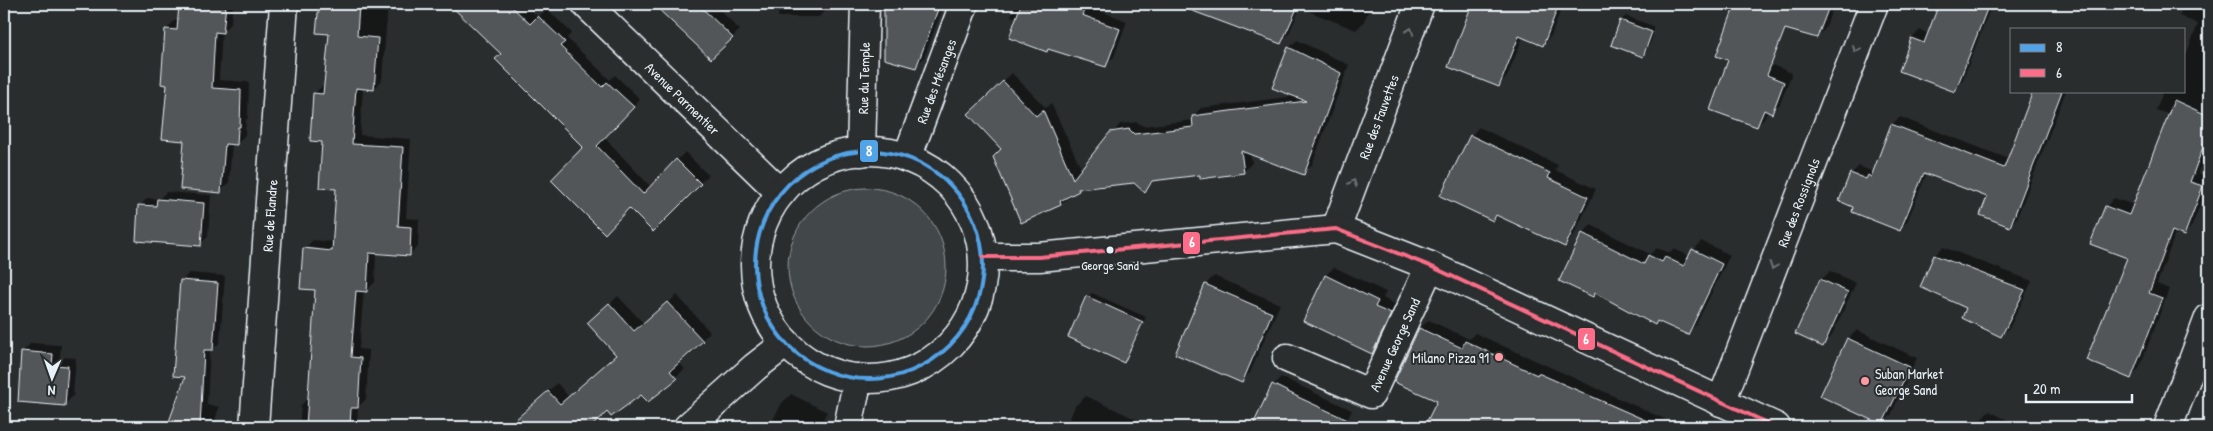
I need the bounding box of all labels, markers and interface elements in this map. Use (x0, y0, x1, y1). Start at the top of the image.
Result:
one-way arrow (1404, 27, 1414, 36)
legend (2010, 28, 2186, 92)
street label: Rue des Mésanges (911, 36, 960, 126)
text: 8 (2056, 36, 2063, 57)
street label: Rue du Temple (853, 41, 874, 114)
one-way arrow (1852, 44, 1863, 53)
street label: Avenue Parmentier (642, 57, 725, 139)
text: 6 (2056, 62, 2062, 83)
street label: Rue des Fauvettes (1354, 72, 1402, 161)
line badge: 8 (859, 139, 879, 163)
text: 8 (866, 141, 872, 160)
street label: Rue des Rossignols (1772, 155, 1823, 249)
street label: Rue de Flandre (257, 178, 281, 252)
one-way arrow (1347, 179, 1357, 188)
line badge: 6 (1182, 231, 1201, 255)
text: 6 (1189, 232, 1195, 251)
marker: George Sand (1105, 245, 1115, 255)
place label: George Sand (1081, 256, 1139, 274)
one-way arrow (1769, 262, 1779, 270)
street label: Avenue George Sand (1364, 294, 1424, 394)
line badge: 6 (1577, 327, 1596, 351)
text: 6 (1583, 329, 1589, 348)
place label: Milano Pizza 91 (1412, 348, 1489, 367)
marker: Milano Pizza 91 (1493, 351, 1505, 363)
north arrow (28, 354, 78, 404)
place label: Suban Market George Sand (1875, 364, 1943, 400)
scale bar (2026, 371, 2132, 403)
marker: Suban Market George Sand (1859, 375, 1871, 387)
text: 20 m (2033, 378, 2060, 399)
text: N (47, 382, 56, 401)

